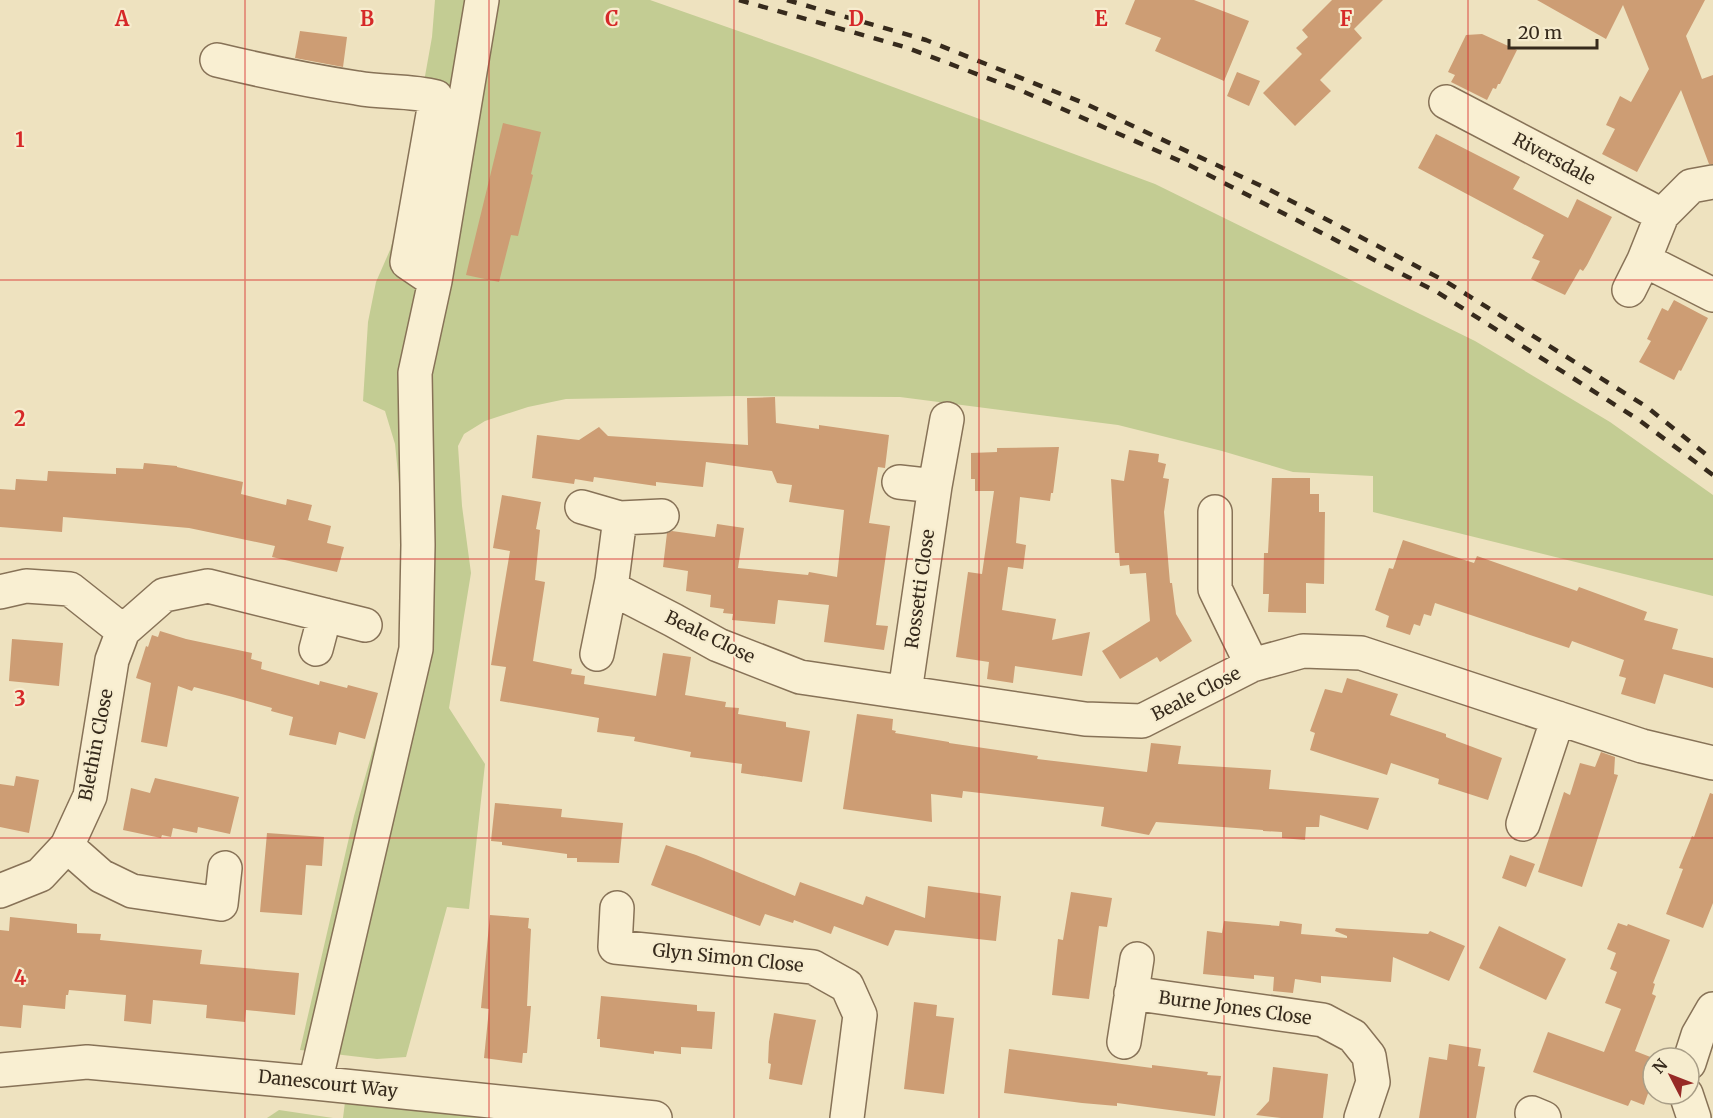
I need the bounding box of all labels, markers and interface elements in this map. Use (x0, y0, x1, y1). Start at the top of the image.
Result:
text: A (114, 6, 130, 31)
text: B (360, 6, 374, 31)
text: C (605, 6, 619, 31)
text: D (848, 6, 864, 31)
text: E (1094, 6, 1108, 31)
text: F (1340, 6, 1353, 31)
scale bar (1509, 12, 1598, 50)
text: 20 m (1518, 21, 1562, 44)
text: 1 (15, 127, 25, 152)
street label: Riversdale (1509, 127, 1599, 190)
text: 2 (14, 406, 26, 431)
street label: Rossetti Close (900, 528, 939, 650)
street label: Beale Close (662, 605, 759, 668)
street label: Beale Close (1147, 661, 1244, 726)
text: 3 (14, 686, 26, 711)
street label: Blethin Close (73, 687, 118, 803)
street label: Glyn Simon Close (651, 938, 805, 977)
text: 4 (14, 965, 27, 990)
street label: Burne Jones Close (1157, 985, 1313, 1030)
north arrow (1641, 1046, 1701, 1106)
text: N (1648, 1054, 1672, 1077)
street label: Danescourt Way (257, 1065, 400, 1102)

